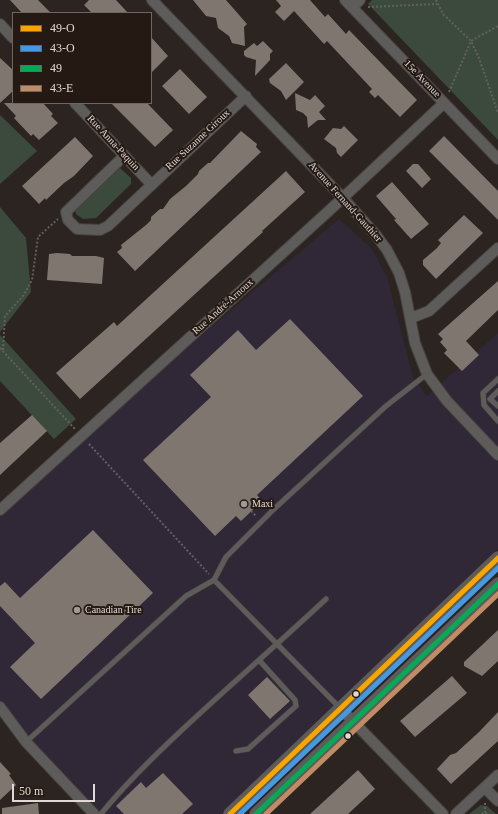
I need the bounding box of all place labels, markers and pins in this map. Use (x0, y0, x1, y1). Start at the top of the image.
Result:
place label: Maxi (252, 498, 273, 510)
marker: Maxi (239, 499, 249, 509)
place label: Canadian Tire (85, 604, 142, 616)
marker: Canadian Tire (72, 605, 82, 615)
unlabelled marker (351, 689, 361, 699)
unlabelled marker (343, 731, 353, 741)

